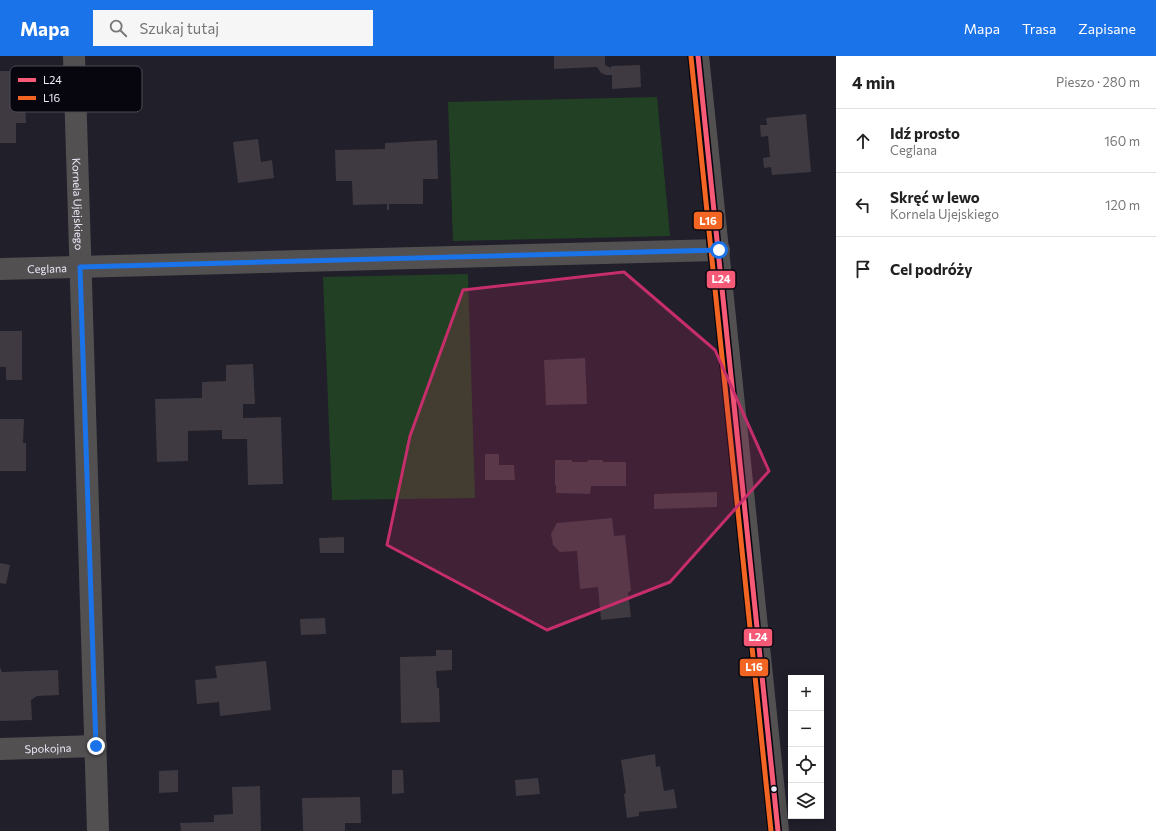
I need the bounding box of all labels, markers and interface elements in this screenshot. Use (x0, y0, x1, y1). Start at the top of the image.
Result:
search box (93, 10, 373, 46)
text: Mapa (20, 17, 69, 40)
icon: search (107, 17, 129, 39)
text: Szukaj tutaj (139, 19, 219, 37)
text: Mapa (964, 20, 1000, 37)
text: Trasa (1022, 20, 1056, 37)
text: Zapisane (1078, 20, 1136, 37)
legend (10, 66, 142, 112)
text: 4 min (852, 72, 895, 93)
text: L24 (43, 73, 62, 86)
text: Pieszo · 280 m (1056, 74, 1140, 90)
text: L16 (43, 91, 61, 104)
text: Idź prosto (890, 124, 960, 142)
icon: ahead (852, 130, 874, 152)
text: 160 m (1104, 133, 1140, 149)
text: Ceglana (890, 142, 937, 158)
street label: Kornela Ujejskiego (71, 158, 87, 251)
text: Skręć w lewo (890, 188, 980, 206)
icon: left (852, 194, 874, 216)
text: 120 m (1105, 197, 1140, 213)
text: Kornela Ujejskiego (890, 206, 999, 222)
line badge: L16 (693, 211, 723, 230)
text: L16 (699, 214, 717, 227)
route start (710, 241, 728, 259)
icon: arrive (852, 258, 874, 280)
text: Cel podróży (890, 260, 973, 278)
street label: Ceglana (27, 261, 67, 275)
line badge: L24 (706, 270, 736, 289)
text: L24 (711, 272, 731, 285)
line badge: L24 (743, 628, 773, 647)
text: L24 (748, 630, 768, 643)
line badge: L16 (739, 658, 769, 677)
text: L16 (745, 660, 763, 673)
map controls (788, 675, 824, 819)
button: + (788, 675, 824, 711)
button: − (788, 711, 824, 747)
route end (87, 737, 105, 755)
street label: Spokojna (24, 740, 72, 755)
button: locate (788, 747, 824, 783)
button: layers (788, 783, 824, 819)
unlabelled marker (769, 784, 779, 794)

